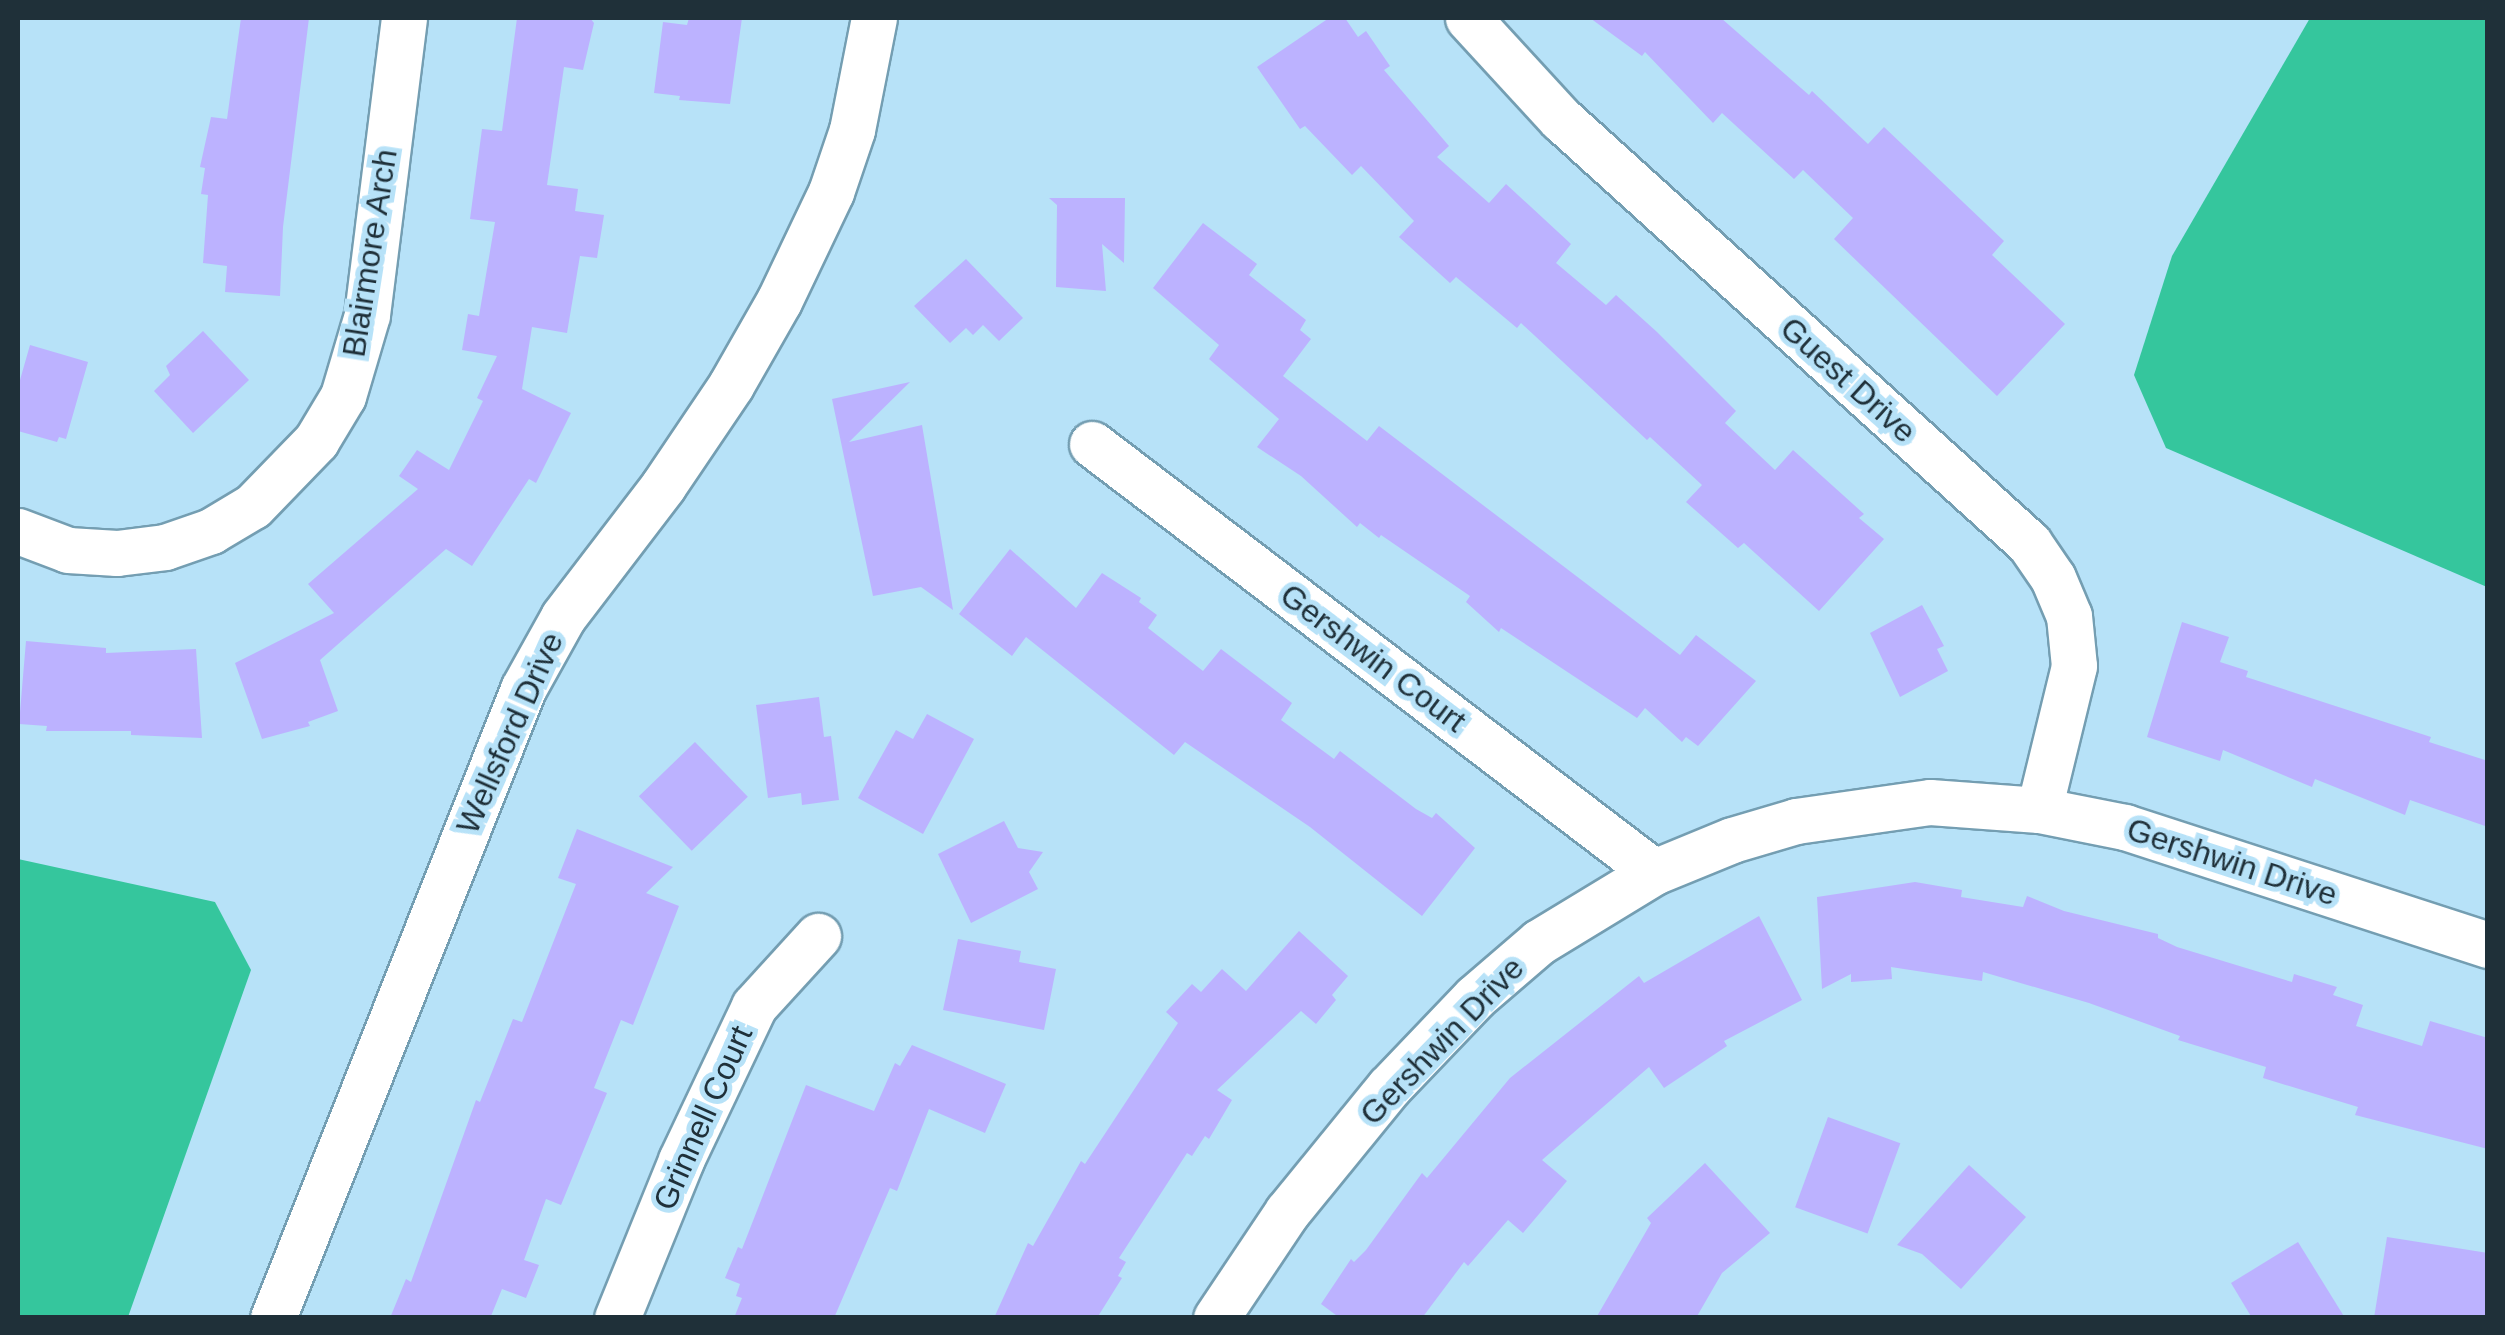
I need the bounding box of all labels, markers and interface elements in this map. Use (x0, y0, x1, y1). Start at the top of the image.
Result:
street label: Blairmore Arch (334, 145, 406, 361)
street label: Guest Drive (1772, 309, 1924, 451)
street label: Gershwin Court (1273, 576, 1473, 740)
street label: Wellsford Drive (448, 626, 572, 840)
street label: Gershwin Drive (2122, 810, 2342, 914)
street label: Gershwin Drive (1352, 949, 1532, 1133)
street label: Grinnell Court (645, 1020, 761, 1216)

